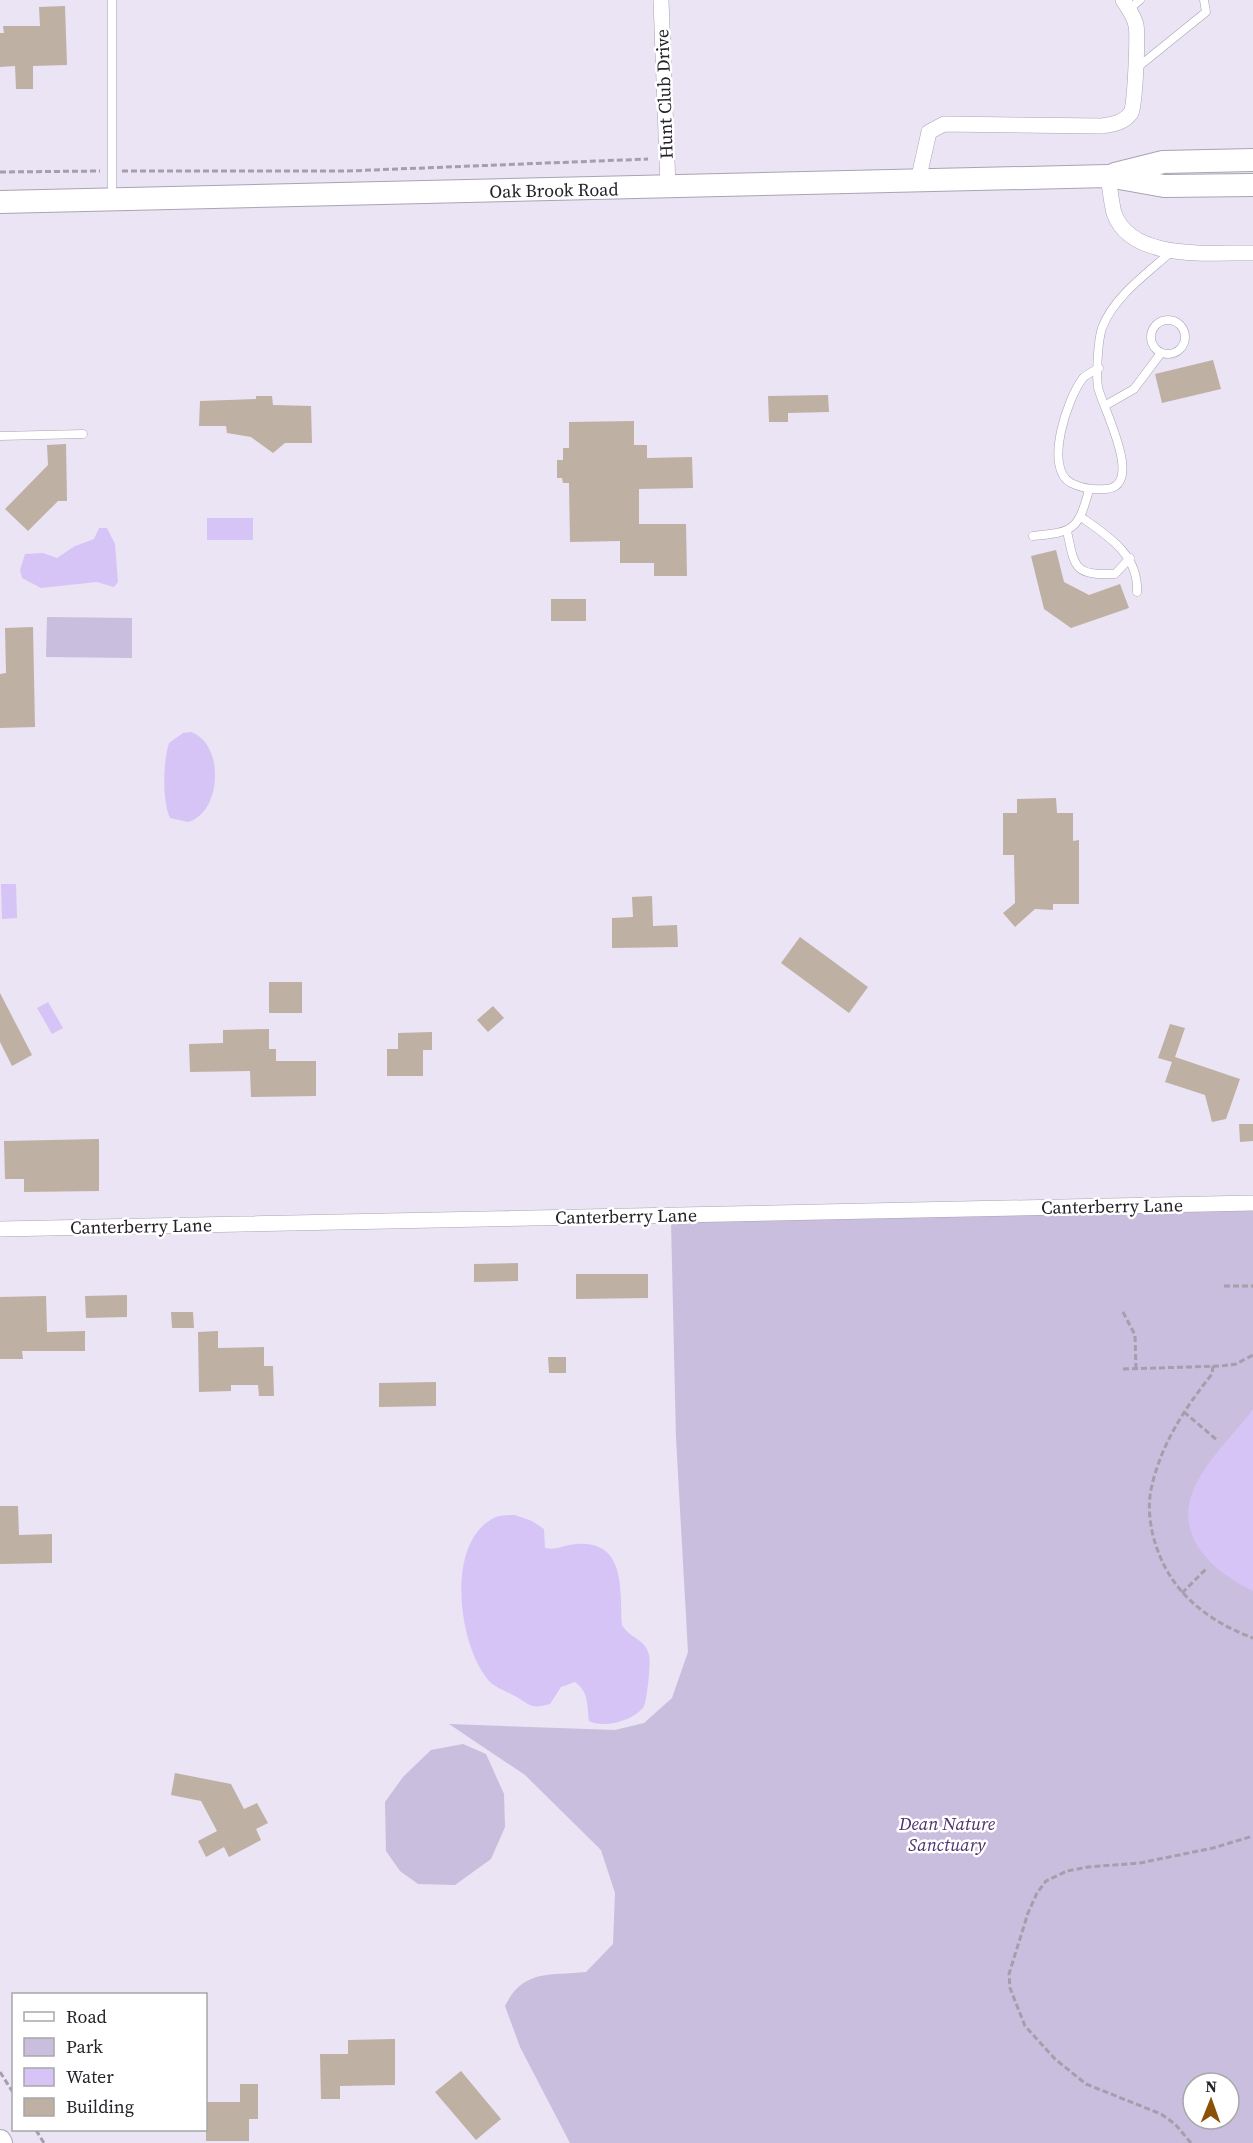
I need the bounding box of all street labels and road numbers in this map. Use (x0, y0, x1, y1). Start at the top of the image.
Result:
street label: Hunt Club Drive (649, 29, 679, 159)
street label: Oak Brook Road (489, 176, 619, 204)
street label: Canterberry Lane (1041, 1192, 1183, 1220)
street label: Canterberry Lane (555, 1202, 697, 1230)
street label: Canterberry Lane (70, 1212, 212, 1240)

